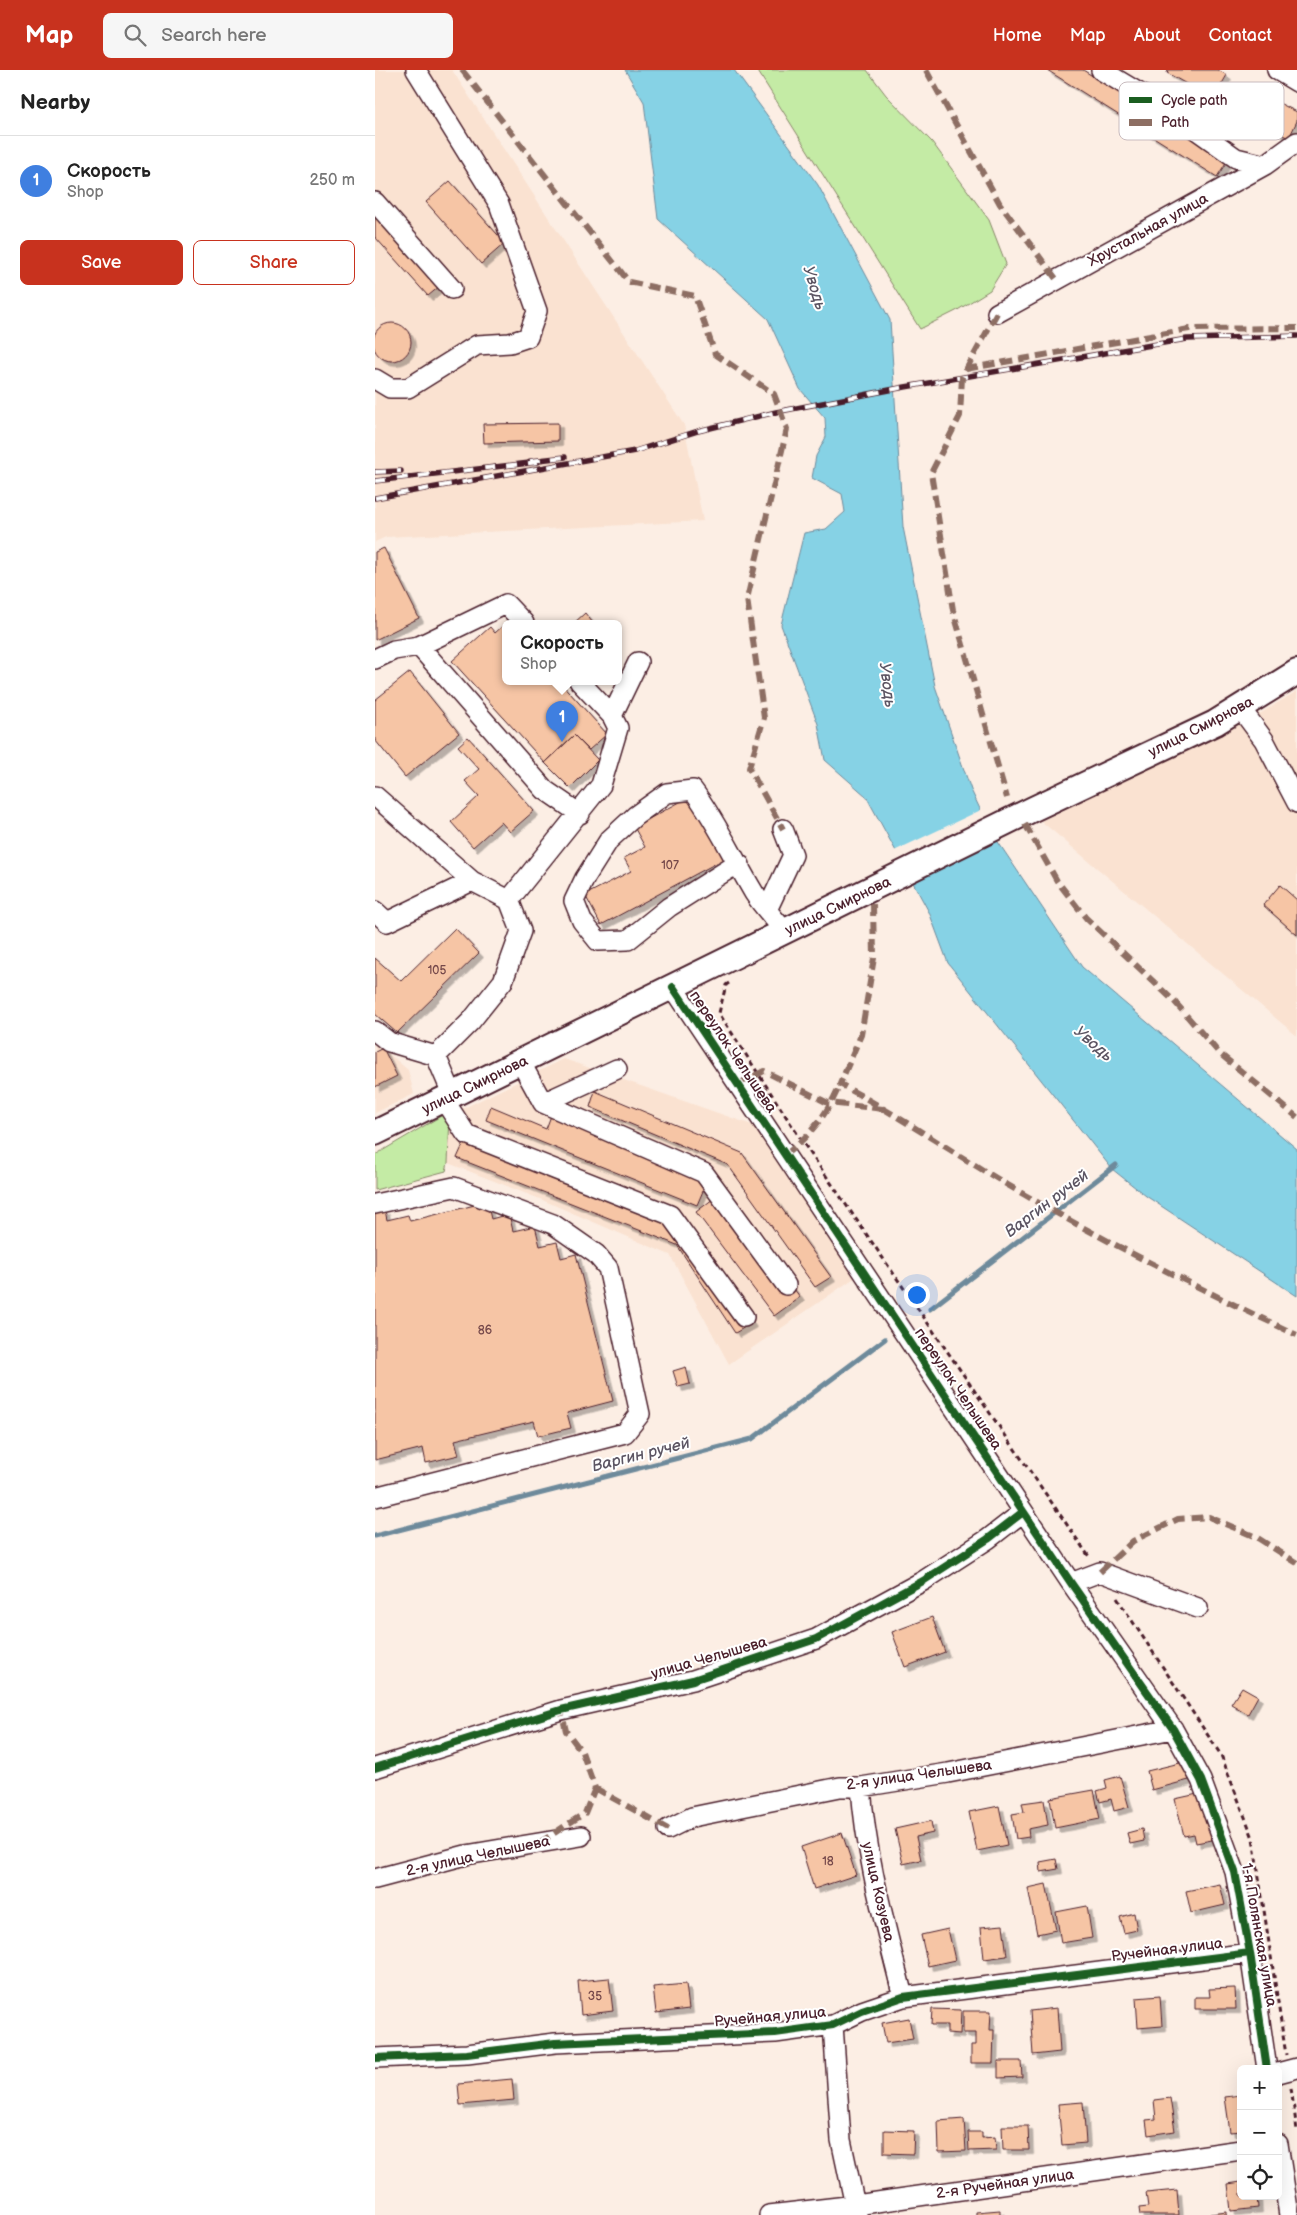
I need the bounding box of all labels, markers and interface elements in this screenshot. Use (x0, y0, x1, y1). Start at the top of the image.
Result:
search box (103, 13, 453, 58)
text: Map (25, 21, 73, 50)
icon: search (121, 21, 149, 49)
text: Search here (161, 24, 267, 47)
text: Home (993, 25, 1042, 46)
text: Map (1070, 25, 1106, 46)
text: About (1134, 25, 1181, 46)
text: Contact (1209, 25, 1272, 46)
legend (1119, 82, 1284, 140)
text: Nearby (20, 90, 90, 115)
text: Cycle path (1161, 92, 1228, 109)
text: Path (1161, 114, 1189, 131)
text: Скорость (67, 160, 151, 183)
text: 1 (33, 171, 39, 190)
text: 250 m (309, 171, 355, 190)
text: Shop (67, 183, 104, 202)
street label: Хрустальная улица (1085, 189, 1212, 271)
button: Save (20, 240, 183, 285)
button: Share (193, 240, 355, 285)
water label: Уводь (798, 264, 830, 312)
popup (502, 620, 622, 685)
text: Скорость (520, 632, 604, 655)
text: Shop (520, 655, 557, 674)
water label: Уводь (875, 662, 899, 708)
street label: улица Смирнова (1145, 692, 1257, 762)
pin: 1 (546, 701, 578, 742)
house number: 107 (661, 858, 679, 873)
street label: улица Смирнова (782, 872, 894, 940)
house number: 105 (428, 963, 446, 978)
street label: переулок Челышева (685, 987, 781, 1117)
water label: Уводь (1070, 1022, 1116, 1066)
street label: улица Смирнова (419, 1051, 531, 1119)
water label: Варгин ручей (1001, 1166, 1093, 1242)
your location (904, 1282, 930, 1308)
house number: 86 (478, 1323, 492, 1338)
street label: переулок Челышева (910, 1324, 1006, 1454)
water label: Варгин ручей (590, 1434, 692, 1476)
street label: улица Челышева (649, 1632, 769, 1684)
street label: 2-я улица Челышева (845, 1755, 993, 1795)
street label: 2-я улица Челышева (404, 1831, 552, 1881)
street label: улица Козуева (857, 1840, 899, 1944)
house number: 18 (822, 1854, 834, 1869)
street label: 1-я Полянская улица (1237, 1862, 1281, 2009)
street label: Ручейная улица (1110, 1934, 1224, 1966)
house number: 35 (588, 1989, 602, 2004)
street label: Ручейная улица (713, 2003, 827, 2031)
map controls (1237, 2065, 1282, 2200)
button: + (1237, 2065, 1282, 2110)
button: − (1237, 2110, 1282, 2155)
button: locate (1237, 2155, 1282, 2200)
street label: 2-я Ручейная улица (935, 2165, 1075, 2203)

